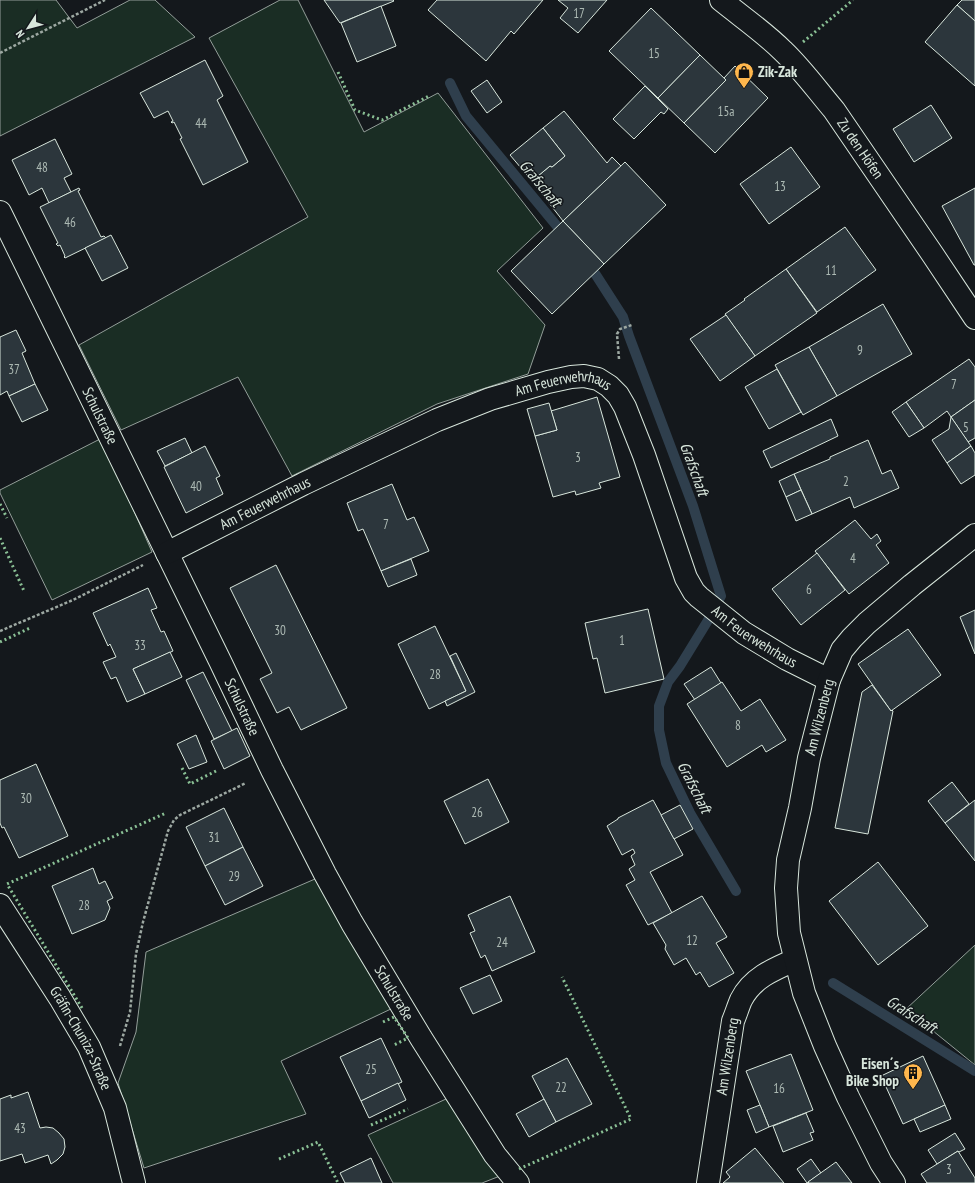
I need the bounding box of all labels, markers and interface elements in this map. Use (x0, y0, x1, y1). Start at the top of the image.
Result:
house number: 17 (573, 5, 585, 22)
north arrow (8, 8, 48, 48)
text: N (12, 27, 27, 40)
house number: 15 (648, 45, 660, 62)
shop icon: Zik-Zak (733, 61, 755, 89)
place label: Zik-Zak (758, 62, 798, 81)
house number: 15a (718, 103, 734, 120)
street label: Zu den Höfen (833, 114, 888, 182)
house number: 44 (195, 115, 207, 132)
water label: Grafschaft (515, 155, 568, 212)
house number: 48 (36, 159, 48, 176)
house number: 13 (774, 178, 786, 195)
house number: 46 (64, 214, 76, 231)
house number: 11 (825, 262, 837, 279)
house number: 9 (857, 342, 863, 359)
house number: 37 (8, 361, 20, 378)
street label: Am Feuerwehrhaus (513, 366, 615, 400)
house number: 7 (951, 376, 957, 393)
street label: Schulstraße (78, 384, 122, 447)
house number: 5 (963, 419, 969, 436)
water label: Grafschaft (676, 439, 714, 500)
house number: 3 (575, 449, 581, 466)
street label: Am Feuerwehrhaus (216, 472, 313, 534)
house number: 2 (843, 473, 849, 490)
house number: 40 (190, 478, 202, 495)
house number: 7 (383, 516, 389, 533)
house number: 4 (850, 550, 856, 567)
house number: 6 (806, 581, 812, 598)
street label: Am Feuerwehrhaus (708, 601, 800, 671)
house number: 30 (274, 622, 286, 639)
house number: 1 (619, 632, 625, 649)
house number: 33 (134, 637, 146, 654)
house number: 28 (429, 666, 441, 683)
street label: Schulstraße (221, 675, 264, 739)
street label: Am Wilzenberg (800, 677, 838, 757)
house number: 8 (735, 717, 741, 734)
water label: Grafschaft (673, 758, 717, 818)
house number: 30 (20, 790, 32, 807)
house number: 26 (471, 804, 483, 821)
house number: 31 (208, 829, 220, 846)
house number: 29 (228, 868, 240, 885)
house number: 28 (78, 897, 90, 914)
house number: 12 (686, 932, 698, 949)
house number: 24 (496, 934, 508, 951)
street label: Schulstraße (370, 962, 418, 1024)
street label: Gräfin-Chuniza-Straße (46, 982, 116, 1093)
water label: Grafschaft (883, 991, 942, 1038)
street label: Am Wilzenberg (712, 1016, 742, 1096)
place label: Eisen´s Bike Shop (846, 1054, 899, 1090)
house number: 25 (365, 1061, 377, 1078)
building icon: Eisen´s Bike Shop (902, 1062, 924, 1090)
house number: 22 (555, 1079, 567, 1096)
house number: 16 (773, 1080, 785, 1097)
house number: 43 (14, 1120, 26, 1137)
house number: 3 (946, 1161, 952, 1178)

